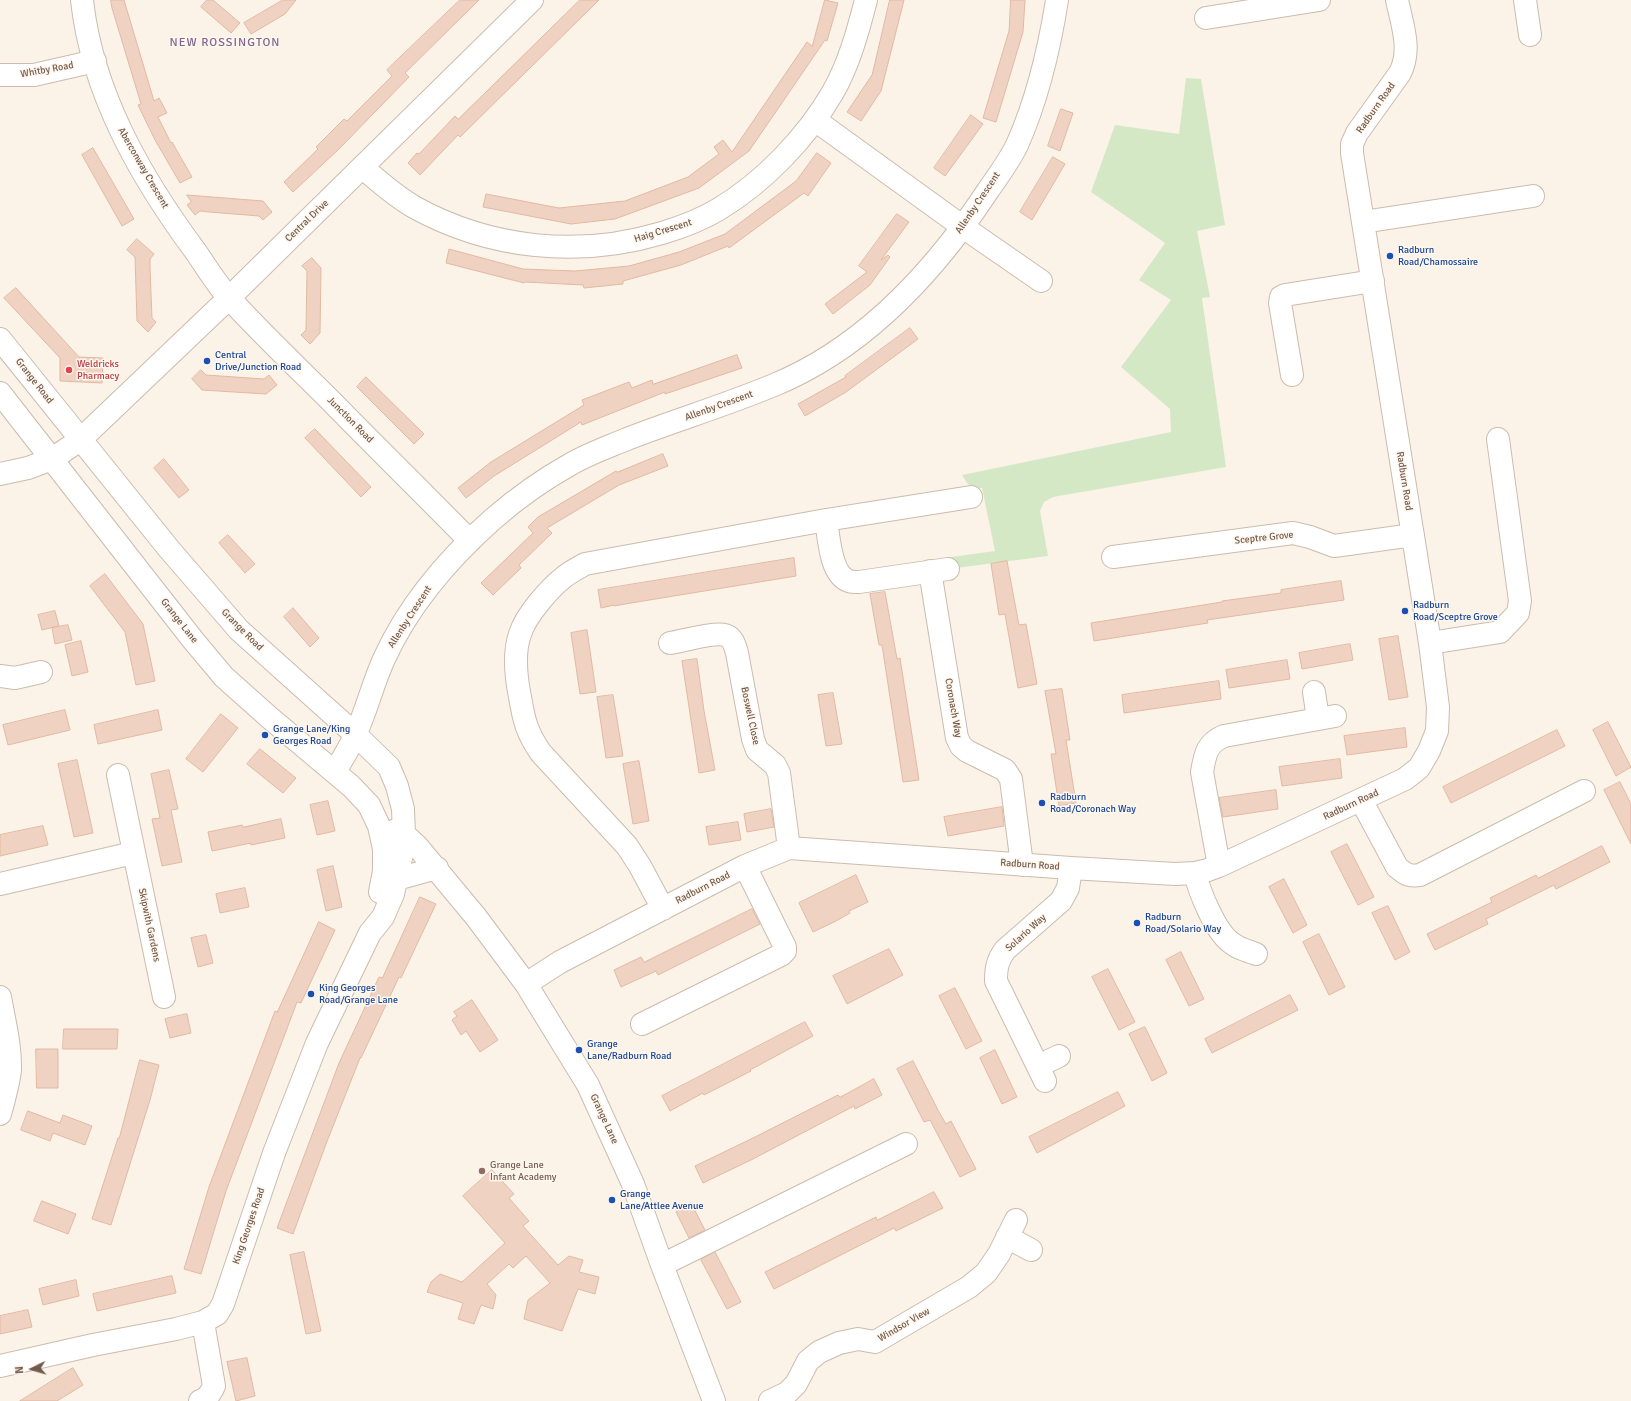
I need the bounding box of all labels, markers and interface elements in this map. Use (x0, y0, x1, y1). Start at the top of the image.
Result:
district label: NEW ROSSINGTON (169, 36, 281, 50)
street label: Whitby Road (20, 59, 74, 81)
street label: Radburn Road (1354, 80, 1398, 136)
street label: Aberconway Crescent (115, 125, 171, 211)
street label: Allenby Crescent (953, 170, 1003, 236)
street label: Central Drive (283, 197, 331, 245)
street label: Haig Crescent (633, 217, 693, 245)
place label: Radburn Road/Chamossaire (1398, 244, 1478, 268)
marker: Radburn Road/Chamossaire (1385, 251, 1395, 261)
place label: Central Drive/Junction Road (215, 349, 301, 372)
street label: Grange Road (13, 356, 55, 406)
marker: Central Drive/Junction Road (202, 356, 212, 366)
place label: Weldricks Pharmacy (77, 358, 119, 382)
marker: Weldricks Pharmacy (64, 365, 74, 375)
street label: Allenby Crescent (683, 388, 755, 424)
street label: Junction Road (324, 394, 376, 446)
street label: Radburn Road (1393, 451, 1415, 511)
street label: Sceptre Grove (1234, 529, 1294, 547)
street label: Allenby Crescent (385, 584, 435, 650)
street label: Grange Lane (158, 596, 200, 646)
place label: Radburn Road/Sceptre Grove (1413, 599, 1498, 622)
marker: Radburn Road/Sceptre Grove (1400, 606, 1410, 616)
street label: Grange Road (219, 607, 265, 653)
street label: Coronach Way (942, 677, 964, 739)
street label: Boswell Close (738, 686, 762, 746)
place label: Grange Lane/King Georges Road (273, 723, 350, 746)
marker: Grange Lane/King Georges Road (260, 730, 270, 740)
street label: Radburn Road (1321, 787, 1381, 823)
place label: Radburn Road/Coronach Way (1050, 791, 1136, 814)
marker: Radburn Road/Coronach Way (1037, 798, 1047, 808)
street label: Radburn Road (1000, 857, 1060, 873)
street label: Radburn Road (674, 869, 732, 907)
street label: Skipwith Gardens (135, 887, 163, 963)
place label: Radburn Road/Solario Way (1145, 911, 1221, 934)
street label: Solario Way (1003, 912, 1049, 954)
marker: Radburn Road/Solario Way (1132, 918, 1142, 928)
place label: King Georges Road/Grange Lane (319, 982, 398, 1006)
marker: King Georges Road/Grange Lane (306, 989, 316, 999)
place label: Grange Lane/Radburn Road (587, 1038, 672, 1062)
marker: Grange Lane/Radburn Road (574, 1045, 584, 1055)
street label: Grange Lane (587, 1092, 621, 1146)
place label: Grange Lane Infant Academy (490, 1159, 557, 1182)
marker: Grange Lane Infant Academy (477, 1166, 487, 1176)
street label: King Georges Road (230, 1186, 268, 1266)
place label: Grange Lane/Attlee Avenue (620, 1188, 703, 1212)
marker: Grange Lane/Attlee Avenue (607, 1195, 617, 1205)
street label: Windsor View (876, 1305, 932, 1345)
north arrow (12, 1349, 52, 1389)
text: N (13, 1366, 26, 1374)

